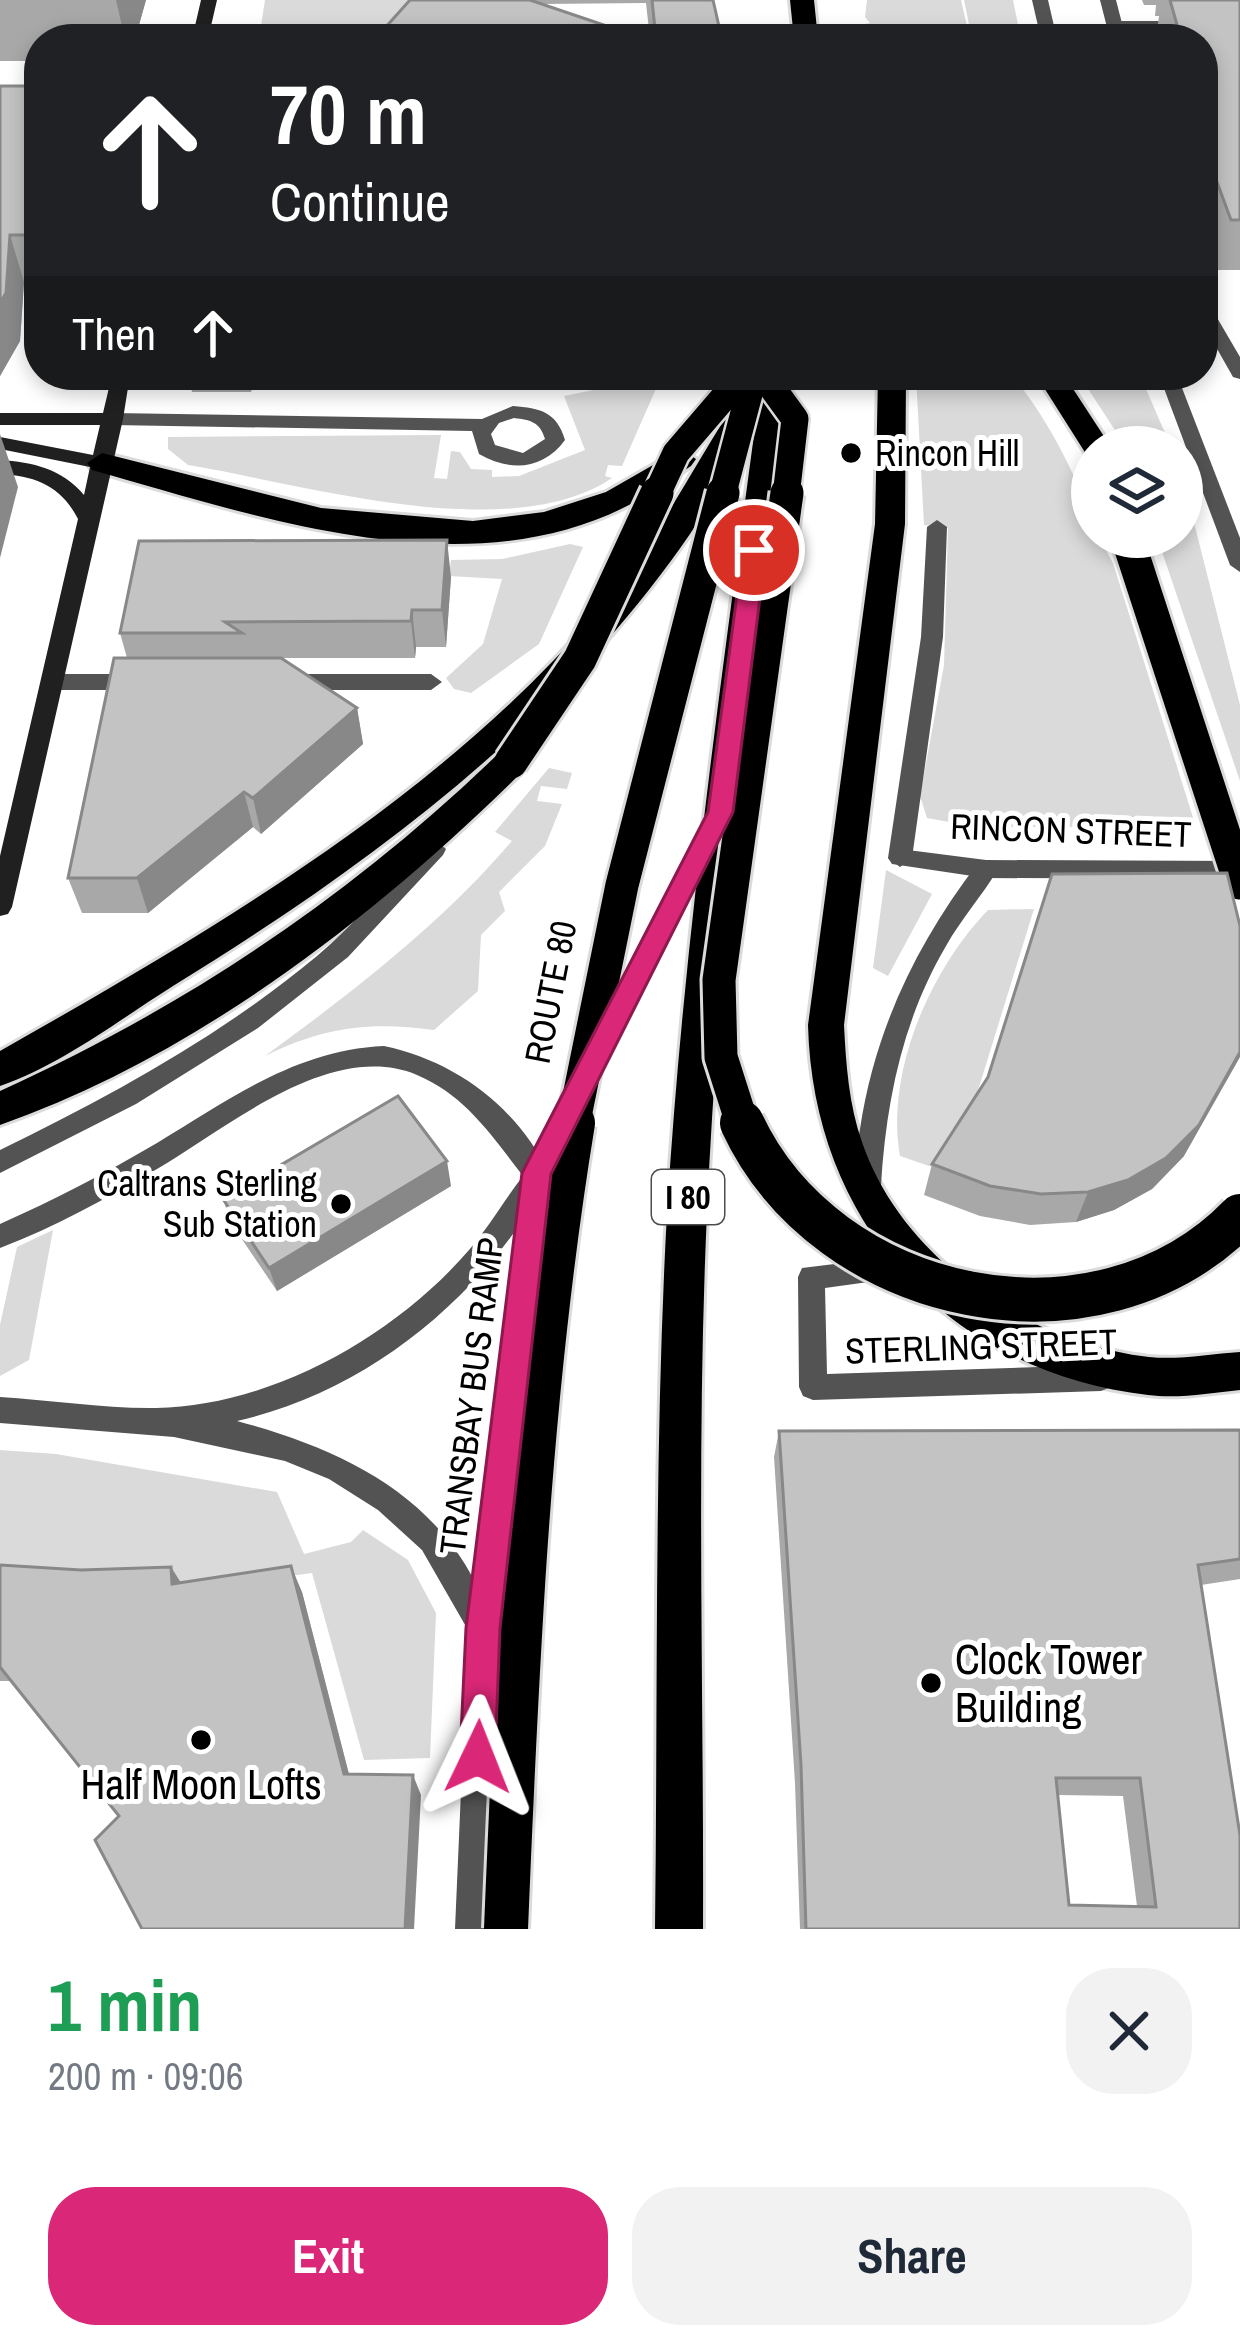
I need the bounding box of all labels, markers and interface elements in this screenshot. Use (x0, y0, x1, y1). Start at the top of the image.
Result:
text: 70 m (270, 57, 427, 170)
icon: ahead (72, 72, 228, 228)
text: Continue (270, 165, 450, 238)
icon: ahead (180, 300, 246, 366)
text: Then (72, 303, 156, 364)
map controls (1071, 426, 1203, 558)
button: layers (1071, 426, 1203, 558)
place label: Rincon Hill (875, 429, 1019, 477)
marker: Rincon Hill (838, 440, 864, 466)
pin (703, 499, 805, 601)
icon: arrive (721, 517, 787, 583)
street label: RINCON STREET (950, 802, 1192, 858)
street label: ROUTE 80 (513, 917, 587, 1067)
place label: Caltrans Sterling Sub Station (97, 1159, 318, 1248)
road number: I 80 (652, 1170, 724, 1224)
marker: Caltrans Sterling Sub Station (328, 1191, 354, 1217)
street label: TRANSBAY BUS RAMP (428, 1235, 514, 1557)
street label: STERLING STREET (844, 1317, 1118, 1375)
place label: Clock Tower Building (955, 1631, 1142, 1735)
marker: Clock Tower Building (918, 1670, 944, 1696)
position arrow (415, 1694, 541, 1820)
marker: Half Moon Lofts (188, 1727, 214, 1753)
place label: Half Moon Lofts (80, 1756, 322, 1812)
text: 1 min (48, 1956, 202, 2053)
button: close (1066, 1968, 1192, 2094)
text: 200 m · 09:06 (48, 2050, 244, 2102)
button: Exit (48, 2187, 608, 2325)
button: Share (632, 2187, 1192, 2325)

